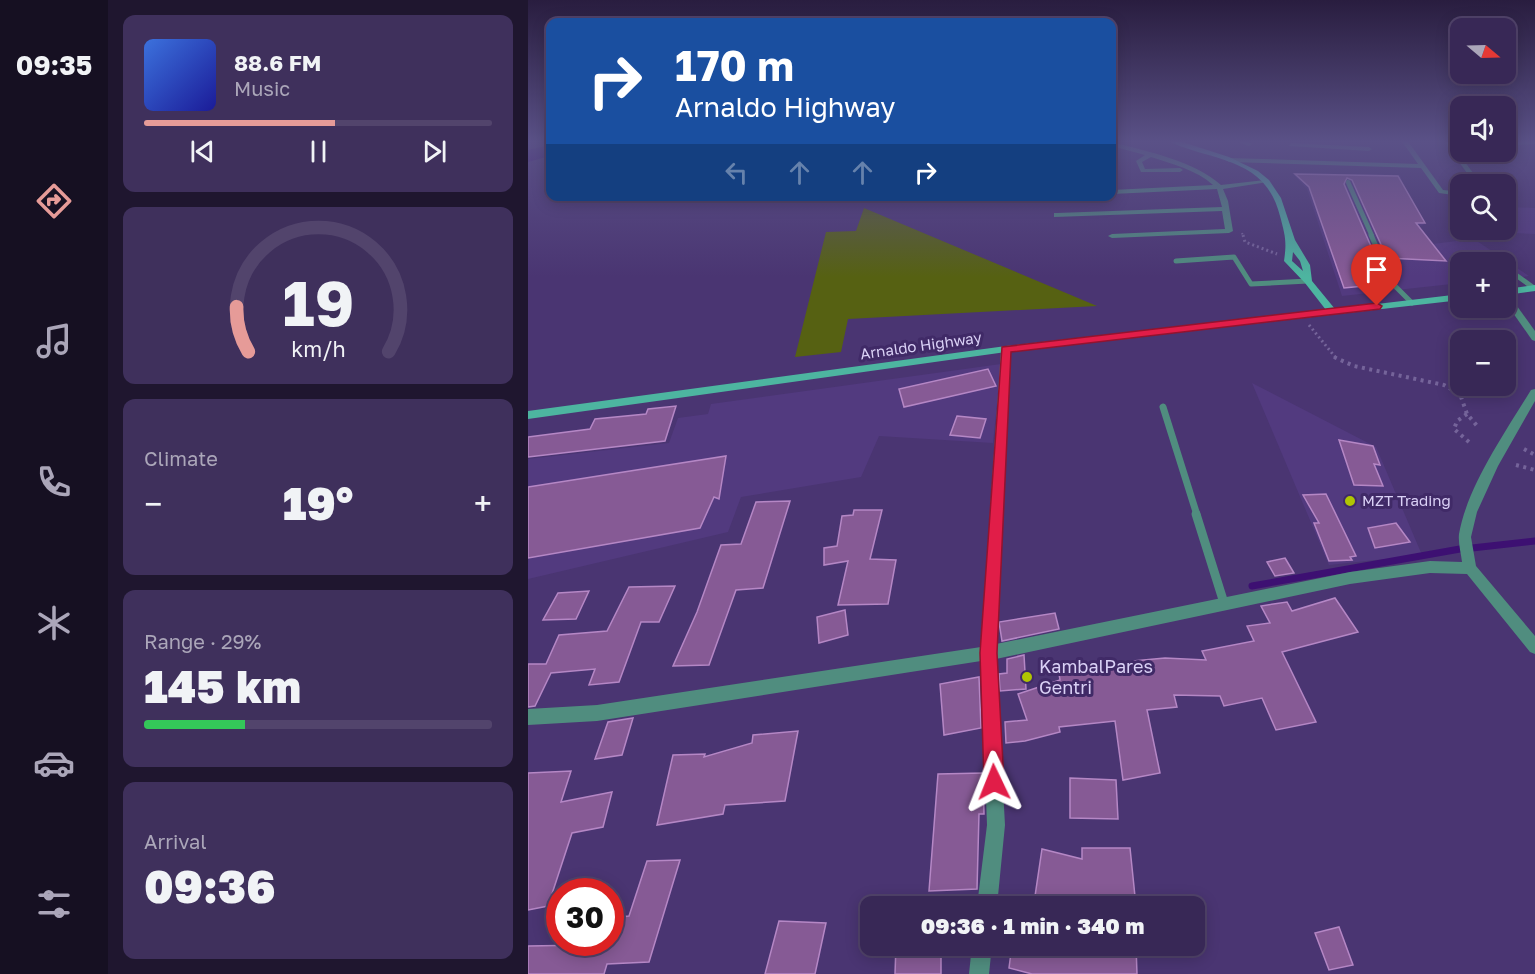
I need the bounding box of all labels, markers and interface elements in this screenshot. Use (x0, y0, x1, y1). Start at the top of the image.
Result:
north arrow (1450, 18, 1516, 84)
map controls (1450, 18, 1516, 396)
text: 170 m (675, 40, 794, 90)
icon: right (576, 42, 654, 120)
text: 09:35 (16, 49, 92, 81)
text: 88.6 FM (234, 49, 321, 76)
text: Music (234, 76, 290, 100)
text: Arnaldo Highway (675, 91, 895, 123)
button: sound (1450, 96, 1516, 162)
icon: previous (186, 135, 219, 168)
icon: pause (302, 135, 335, 168)
icon: next (418, 135, 451, 168)
icon: left (720, 156, 753, 189)
icon: ahead (783, 156, 816, 189)
icon: ahead (846, 156, 879, 189)
icon: right (909, 156, 942, 189)
button: search (1450, 174, 1516, 240)
icon: directions (33, 180, 75, 222)
pin (1351, 244, 1402, 306)
button: + (1450, 252, 1516, 318)
icon: arrive (1360, 253, 1393, 286)
text: 19 (282, 265, 354, 340)
icon: music (33, 320, 75, 362)
street label: Arnaldo Highway (859, 327, 983, 362)
button: − (1450, 330, 1516, 396)
text: km/h (291, 337, 345, 363)
text: Climate (144, 446, 218, 470)
icon: phone (33, 461, 75, 503)
text: 19° (283, 476, 353, 530)
text: − (144, 484, 162, 523)
text: + (474, 484, 492, 523)
place label: MZT Trading (1362, 491, 1451, 509)
marker: MZT Trading (1343, 494, 1357, 508)
icon: climate (33, 602, 75, 644)
text: Range · 29% (144, 629, 261, 653)
place label: KambalPares Gentri (1039, 655, 1153, 698)
text: 145 km (144, 659, 301, 713)
marker: KambalPares Gentri (1020, 670, 1034, 684)
icon: car (33, 742, 75, 784)
position arrow (962, 750, 1026, 814)
text: Arrival (144, 829, 207, 853)
text: 09:36 (144, 859, 275, 913)
speed limit sign: 30 (546, 878, 624, 956)
icon: filters (33, 883, 75, 925)
text: 09:36 · 1 min · 340 m (921, 912, 1144, 939)

